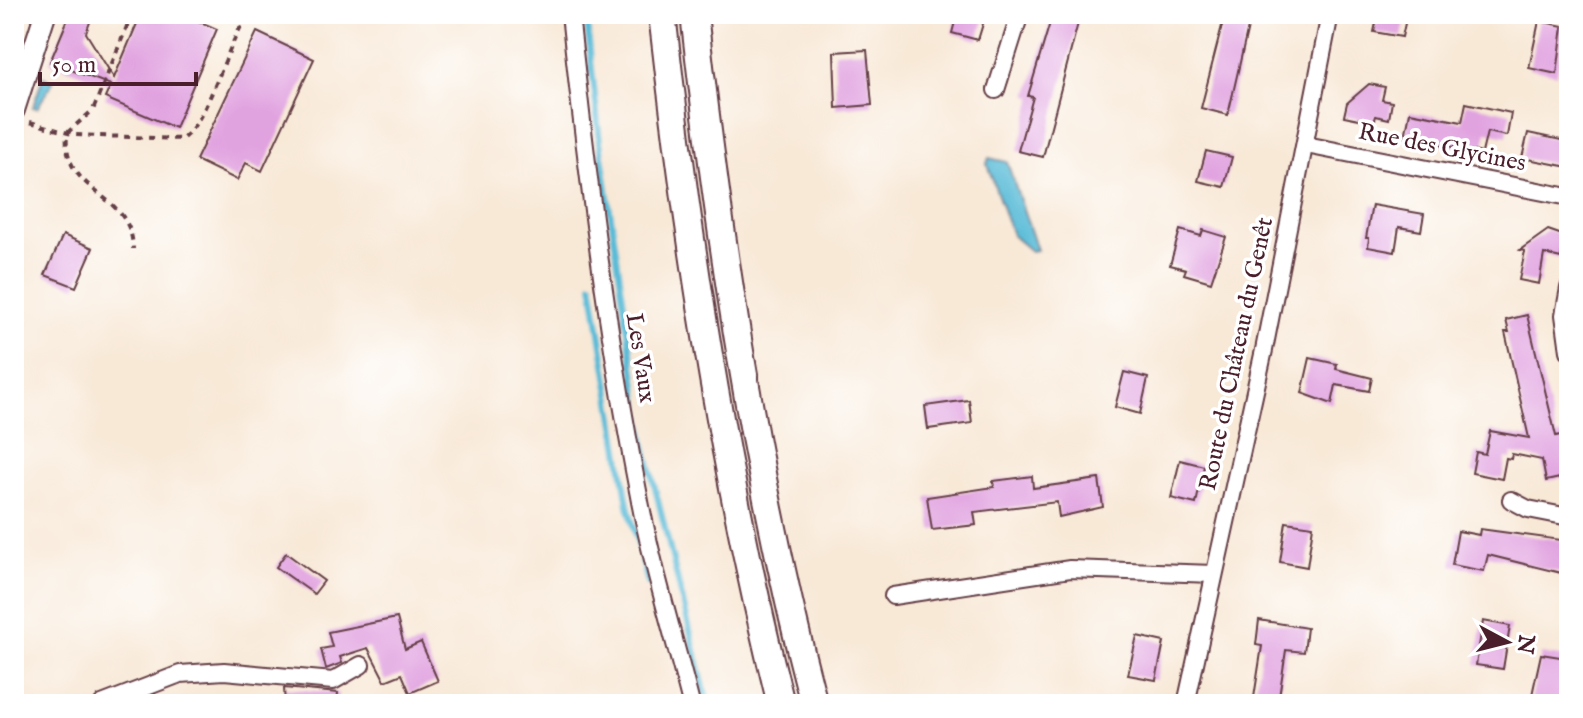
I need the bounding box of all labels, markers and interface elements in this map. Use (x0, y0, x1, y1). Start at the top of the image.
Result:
scale bar (40, 36, 196, 86)
text: 50 m (52, 50, 96, 81)
street label: Rue des Glycines (1356, 117, 1528, 179)
street label: Route du Château du Genêt (1193, 215, 1281, 493)
street label: Les Vaux (618, 311, 662, 405)
north arrow (1467, 602, 1547, 682)
text: N (1510, 632, 1540, 655)

